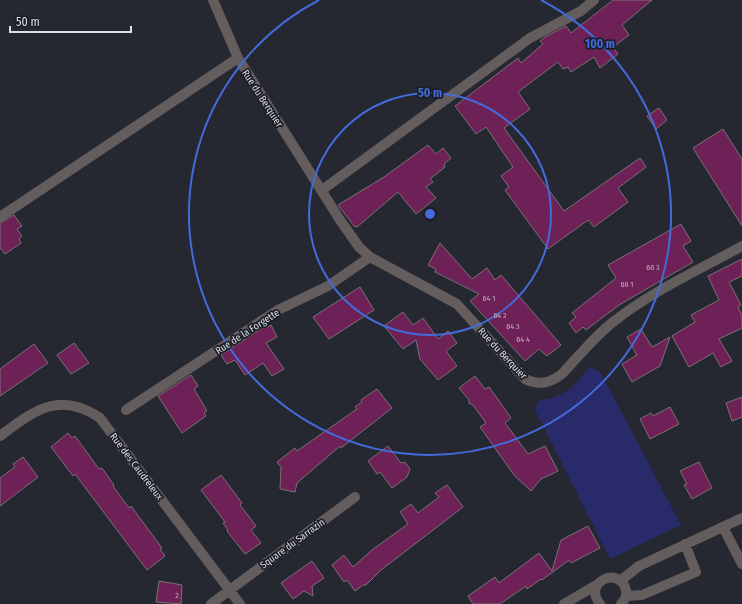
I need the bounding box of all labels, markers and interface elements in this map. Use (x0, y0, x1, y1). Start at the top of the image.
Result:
scale bar (10, 8, 131, 34)
text: 50 m (16, 15, 40, 29)
text: 100 m (585, 37, 615, 51)
street label: Rue du Berquier (239, 68, 285, 130)
text: 50 m (418, 86, 442, 100)
centre of rings (423, 207, 437, 221)
house number: 68 3 (646, 263, 660, 272)
house number: 68 1 (621, 280, 633, 289)
house number: 64 1 (483, 294, 495, 303)
street label: Rue de la Forgette (213, 307, 282, 357)
house number: 64 2 (493, 311, 507, 320)
house number: 64 3 (506, 322, 520, 331)
street label: Rue du Berquier (475, 325, 530, 382)
house number: 64 4 (516, 335, 530, 344)
street label: Rue des Caudreleux (107, 431, 166, 503)
street label: Square du Sarrazin (258, 516, 327, 571)
house number: 2 (175, 591, 179, 600)

